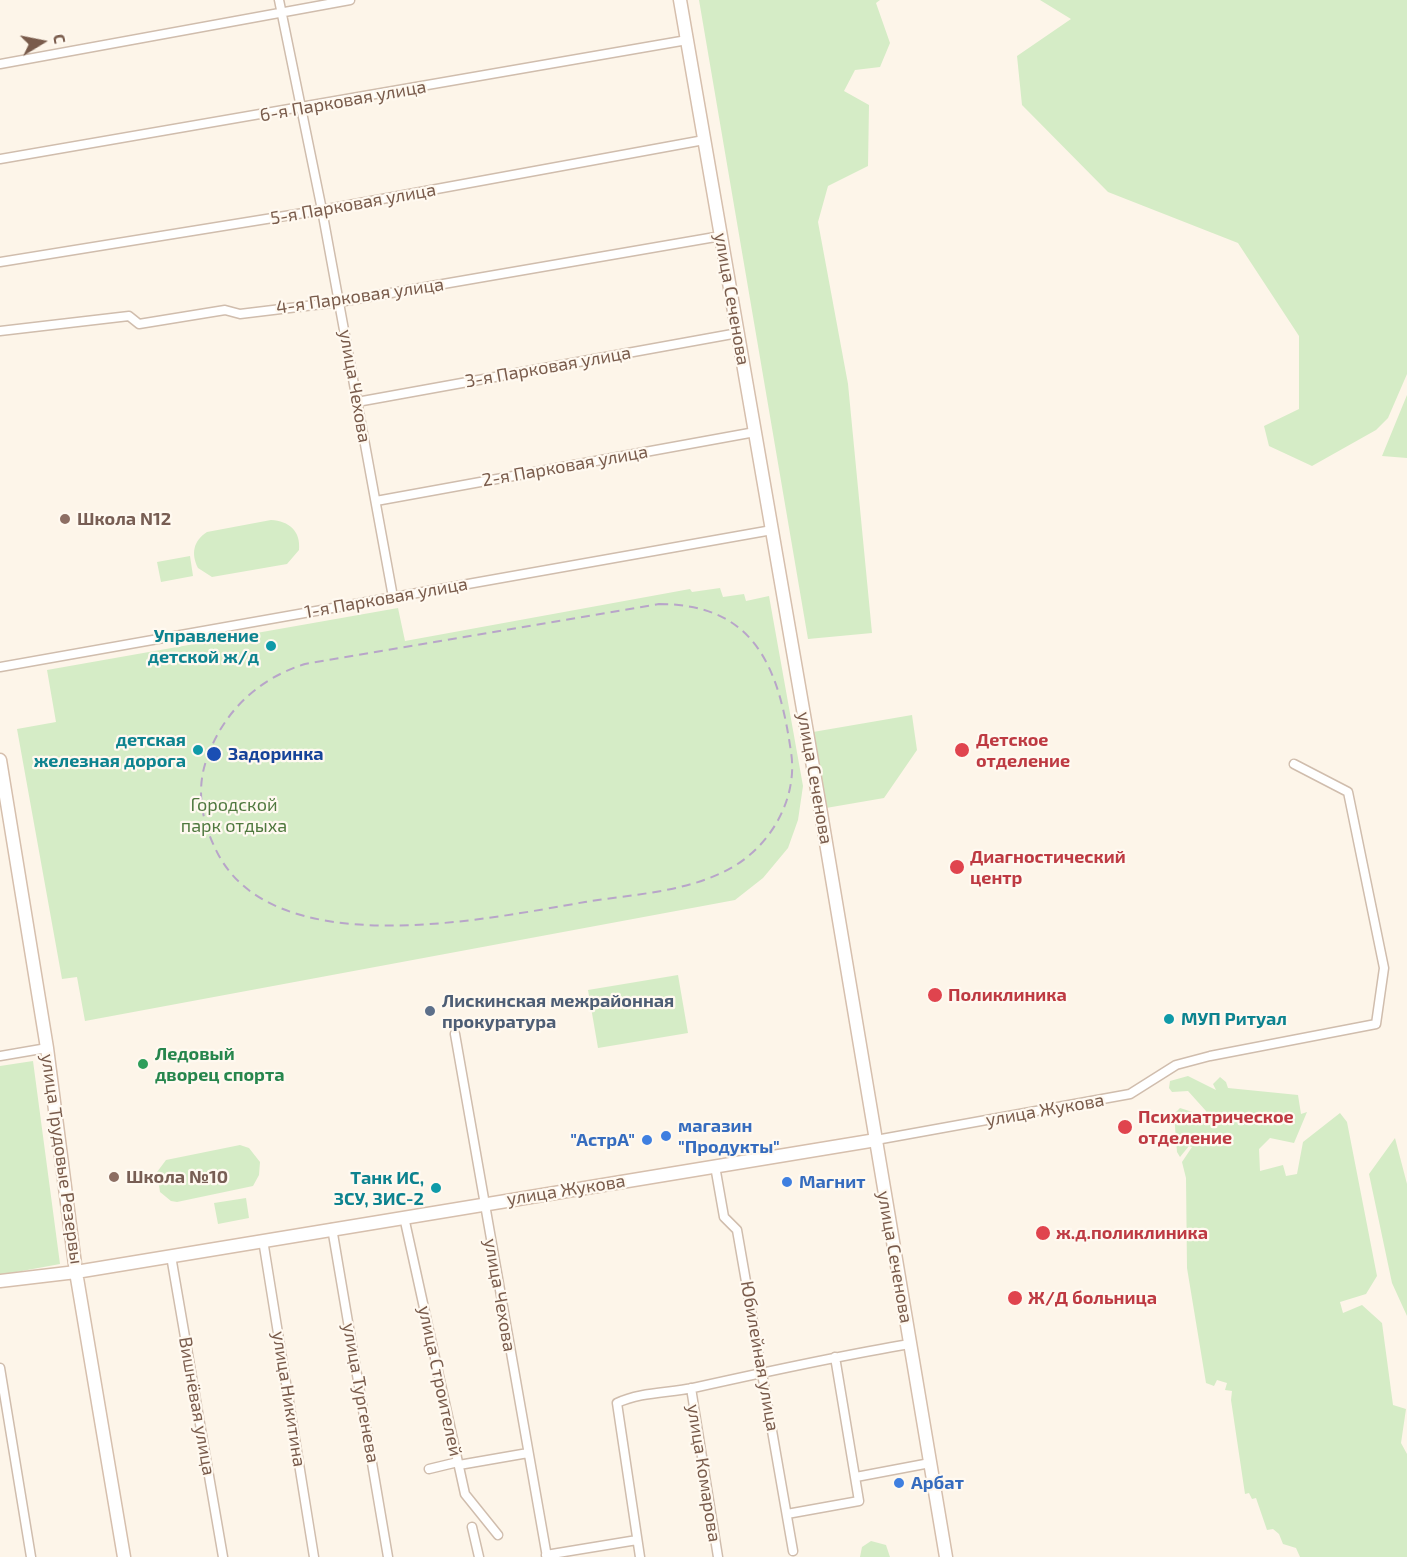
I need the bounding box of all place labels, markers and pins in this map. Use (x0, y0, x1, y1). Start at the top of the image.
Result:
place label: Школа N12 (77, 508, 171, 530)
marker: Школа N12 (58, 512, 72, 526)
place label: Управление детской ж/д (148, 625, 259, 668)
marker: Управление детской ж/д (264, 639, 278, 653)
place label: детская железная дорога (34, 729, 186, 771)
place label: Детское отделение (976, 729, 1070, 771)
marker: Детское отделение (953, 741, 971, 759)
marker: детская железная дорога (191, 743, 205, 757)
place label: Задоринка (228, 743, 324, 765)
marker: Задоринка (205, 745, 223, 763)
place label: Диагностический центр (970, 846, 1126, 888)
marker: Диагностический центр (948, 858, 966, 876)
place label: Поликлиника (948, 984, 1067, 1006)
marker: Поликлиника (926, 986, 944, 1004)
place label: Лискинская межрайонная прокуратура (442, 990, 674, 1032)
marker: Лискинская межрайонная прокуратура (423, 1004, 437, 1018)
place label: МУП Ритуал (1181, 1008, 1287, 1030)
marker: МУП Ритуал (1162, 1012, 1176, 1026)
place label: Ледовый дворец спорта (155, 1043, 285, 1086)
marker: Ледовый дворец спорта (136, 1057, 150, 1071)
place label: Психиатрическое отделение (1138, 1106, 1294, 1148)
place label: магазин "Продукты" (678, 1115, 780, 1158)
marker: Психиатрическое отделение (1116, 1118, 1134, 1136)
place label: "АстрА" (570, 1129, 635, 1151)
marker: магазин "Продукты" (659, 1129, 673, 1143)
marker: "АстрА" (640, 1133, 654, 1147)
place label: Школа №10 (126, 1166, 228, 1188)
place label: Танк ИС, ЗСУ, ЗИС-2 (334, 1167, 424, 1210)
marker: Школа №10 (107, 1170, 121, 1184)
place label: Магнит (799, 1171, 865, 1193)
marker: Магнит (780, 1175, 794, 1189)
marker: Танк ИС, ЗСУ, ЗИС-2 (429, 1181, 443, 1195)
place label: ж.д.поликлиника (1056, 1222, 1208, 1244)
marker: ж.д.поликлиника (1034, 1224, 1052, 1242)
place label: Ж/Д больница (1028, 1287, 1157, 1309)
marker: Ж/Д больница (1006, 1289, 1024, 1307)
place label: Арбат (911, 1472, 964, 1494)
marker: Арбат (892, 1476, 906, 1490)

